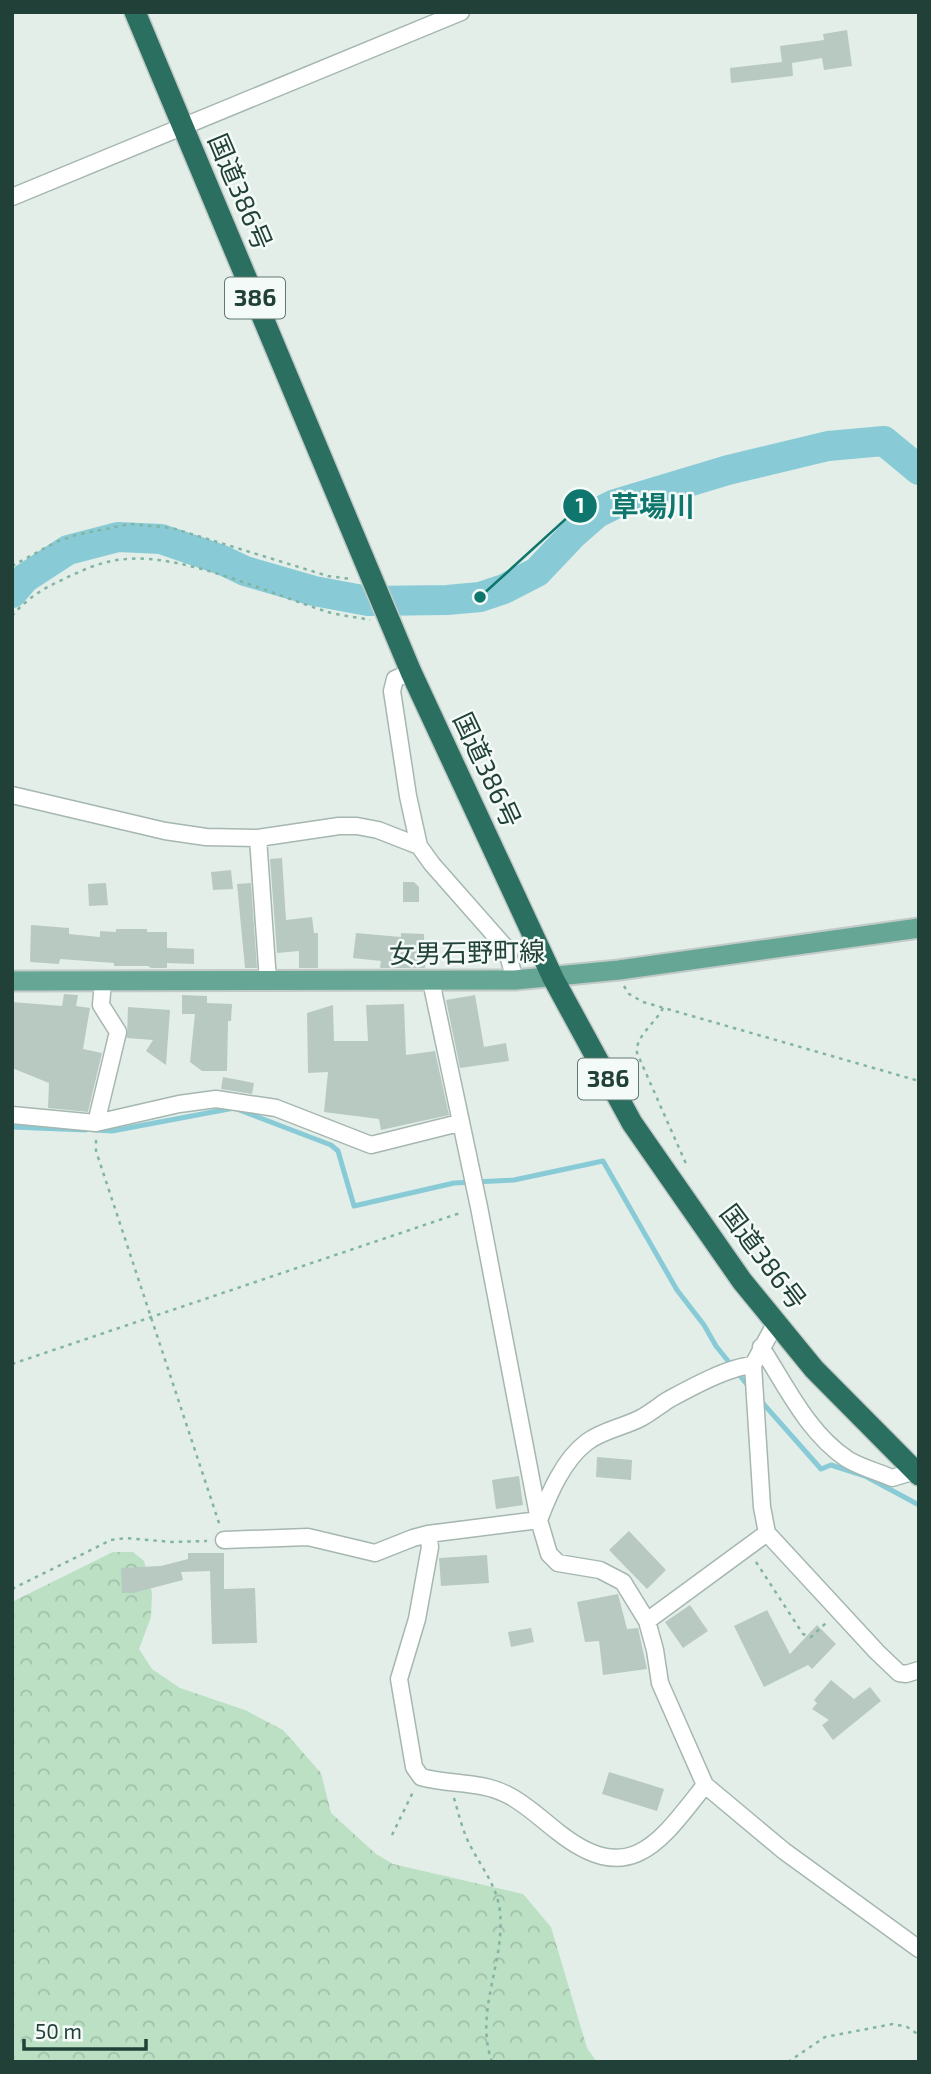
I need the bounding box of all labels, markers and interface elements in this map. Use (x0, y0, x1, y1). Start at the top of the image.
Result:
street label: 国道386号 (203, 129, 280, 254)
road number: 386 (225, 278, 285, 318)
callout: 草場川 (562, 481, 709, 530)
text: 草場川 (611, 488, 695, 522)
text: 1 (575, 492, 585, 517)
street label: 国道386号 (448, 707, 528, 832)
street label: 女男石野町線 (389, 935, 545, 968)
road number: 386 (578, 1058, 638, 1100)
street label: 国道386号 (715, 1198, 814, 1315)
scale bar (24, 2008, 147, 2052)
text: 50 m (35, 2018, 82, 2043)

